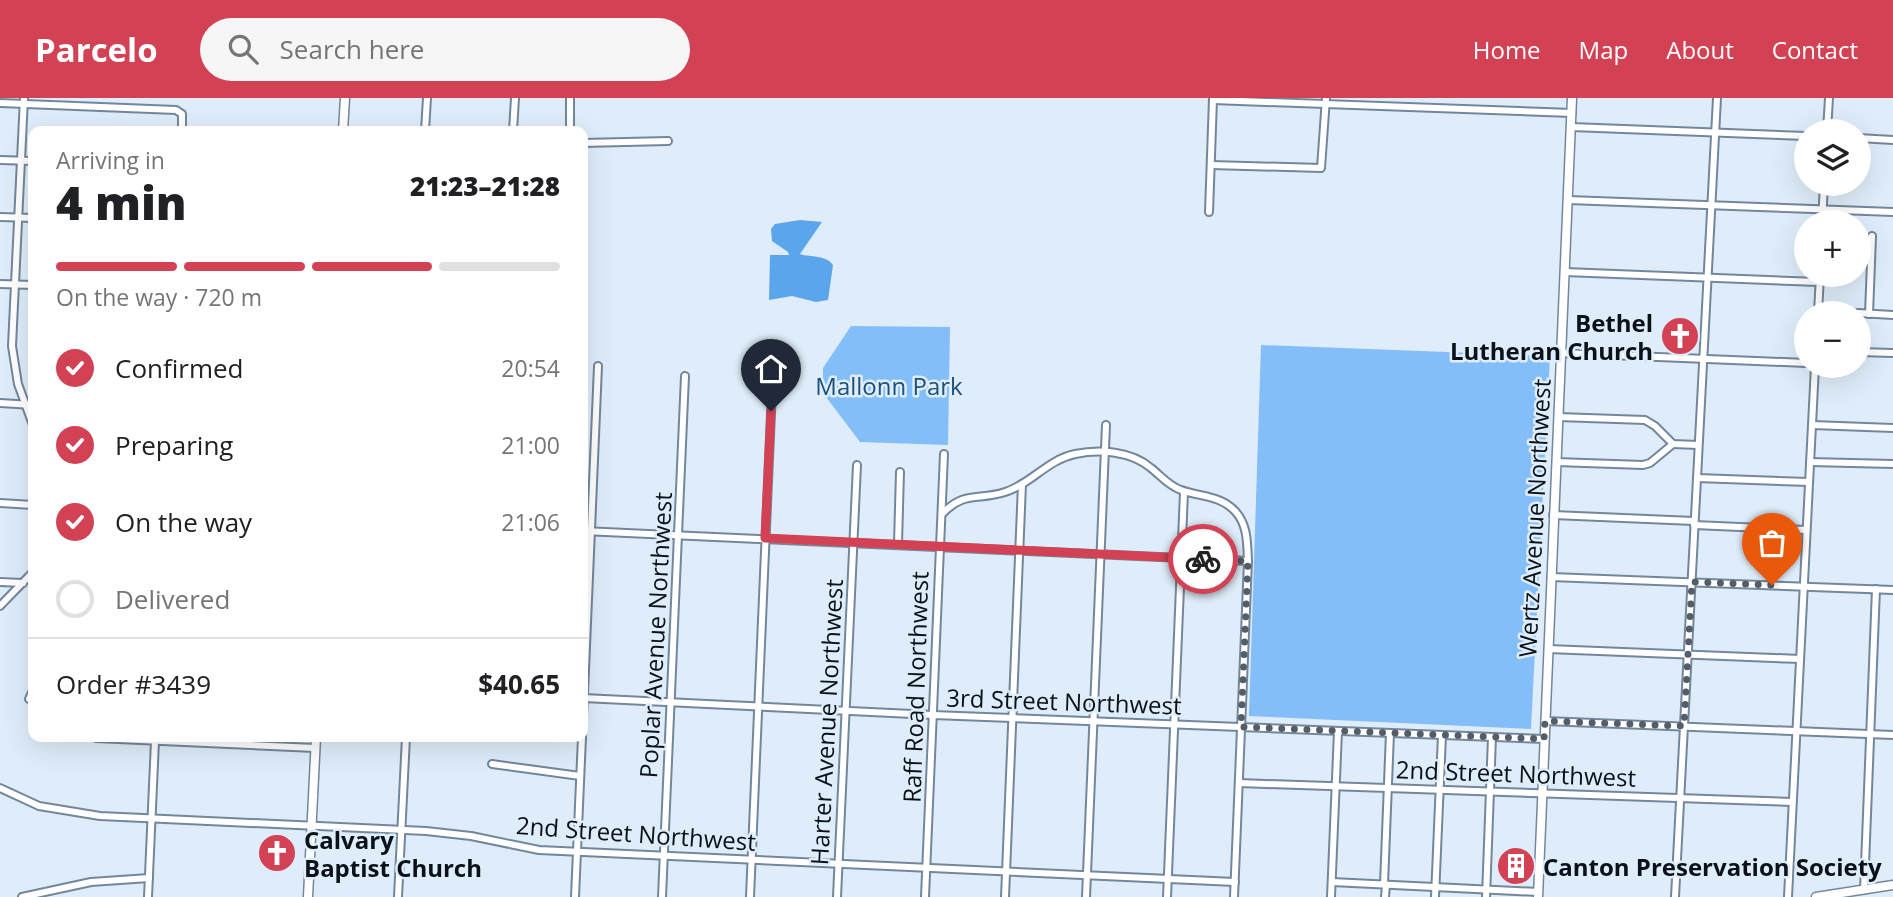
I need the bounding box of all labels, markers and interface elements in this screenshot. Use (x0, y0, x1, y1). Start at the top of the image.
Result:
search box (200, 18, 690, 81)
text: Parcelo (35, 27, 158, 72)
icon: search (224, 30, 262, 68)
text: Search here (280, 31, 424, 67)
text: Home (1473, 33, 1541, 66)
text: Map (1579, 33, 1628, 66)
text: About (1666, 33, 1734, 66)
text: Contact (1772, 33, 1858, 66)
map controls (1794, 119, 1871, 378)
button: layers (1794, 119, 1871, 196)
text: Arriving in (56, 144, 165, 176)
text: 21:23–21:28 (410, 168, 560, 204)
text: 4 min (56, 171, 187, 233)
button: + (1794, 210, 1871, 287)
text: On the way · 720 m (56, 281, 262, 313)
button: − (1794, 301, 1871, 378)
place label: Bethel Lutheran Church (1450, 306, 1653, 367)
church icon: Bethel Lutheran Church (1659, 315, 1701, 357)
pin (741, 339, 801, 411)
icon: check (56, 349, 94, 387)
text: Confirmed (115, 350, 243, 386)
icon: home (752, 350, 790, 388)
text: 20:54 (501, 352, 560, 384)
park label: Mallonn Park (815, 369, 963, 402)
street label: Wertz Avenue Northwest (1510, 378, 1558, 658)
icon: check (56, 426, 94, 464)
text: Preparing (115, 427, 233, 463)
text: 21:00 (501, 429, 560, 461)
street label: Poplar Avenue Northwest (631, 491, 679, 779)
icon: check (56, 503, 94, 541)
text: On the way (115, 504, 252, 540)
text: 21:06 (501, 506, 560, 538)
pin (1742, 513, 1802, 585)
courier (1168, 524, 1238, 594)
icon: bag (1753, 524, 1791, 562)
icon: bike (1184, 540, 1222, 578)
street label: Raff Road Northwest (894, 571, 936, 803)
street label: Harter Avenue Northwest (802, 578, 850, 866)
text: Delivered (115, 581, 230, 617)
text: Order #3439 (56, 666, 211, 702)
text: $40.65 (478, 666, 560, 702)
street label: 3rd Street Northwest (946, 680, 1182, 722)
street label: 2nd Street Northwest (1395, 752, 1637, 794)
street label: 2nd Street Northwest (515, 808, 757, 858)
place label: Calvary Baptist Church (304, 823, 482, 884)
church icon: Calvary Baptist Church (256, 832, 298, 874)
building icon: Canton Preservation Society (1495, 845, 1537, 887)
place label: Canton Preservation Society (1543, 850, 1882, 883)

